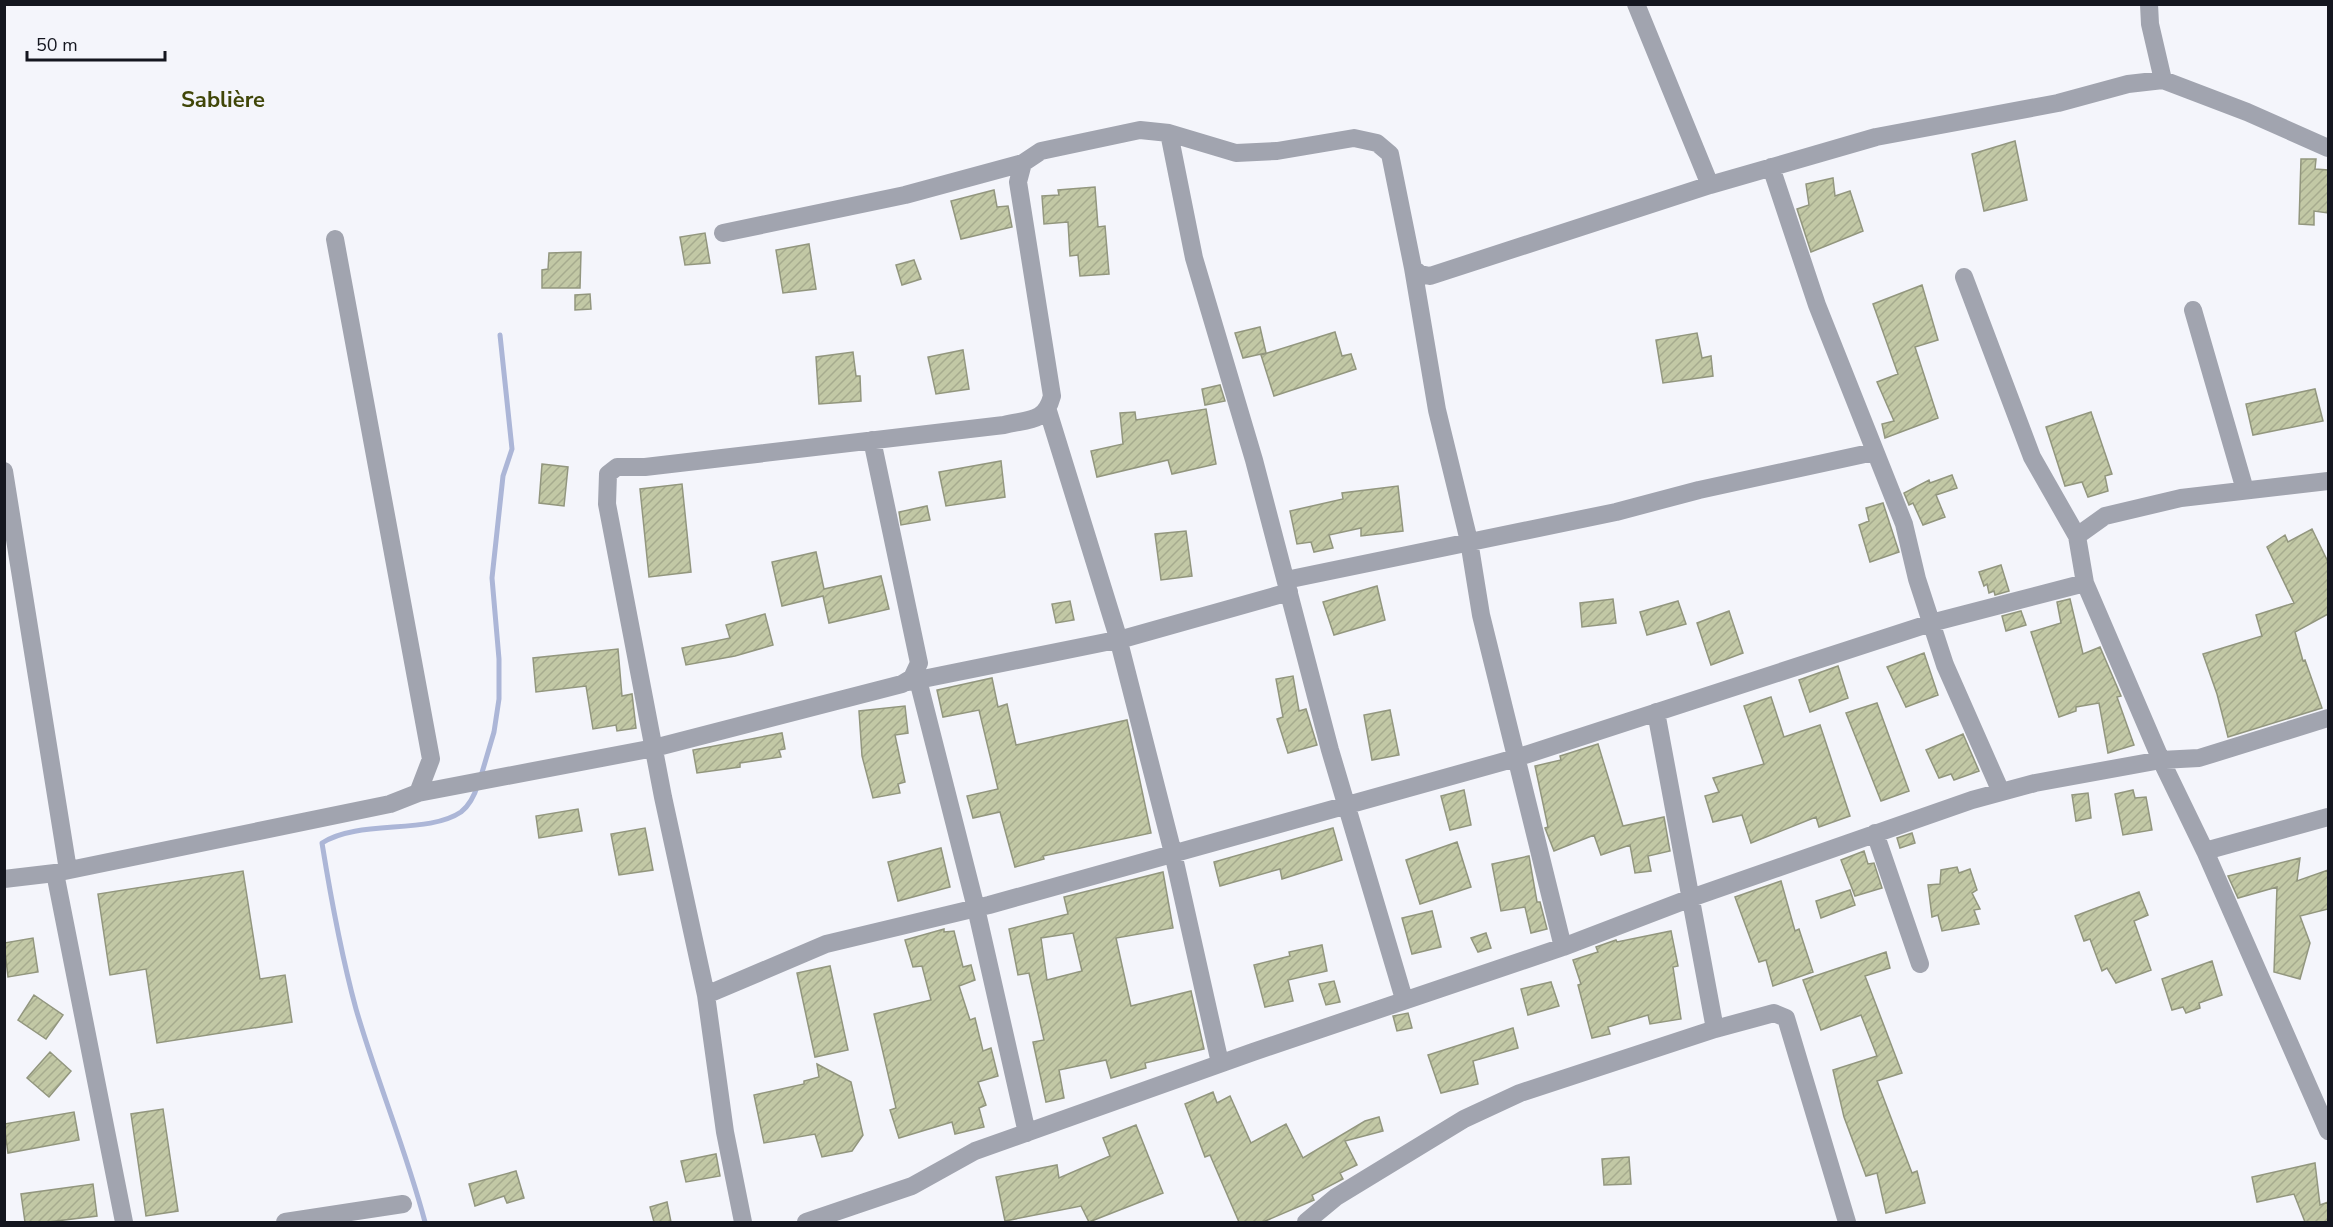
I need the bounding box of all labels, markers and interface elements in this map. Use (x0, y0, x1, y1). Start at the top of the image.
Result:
scale bar (27, 24, 165, 62)
text: 50 m (36, 33, 78, 57)
district label: Sablière (181, 85, 265, 115)

